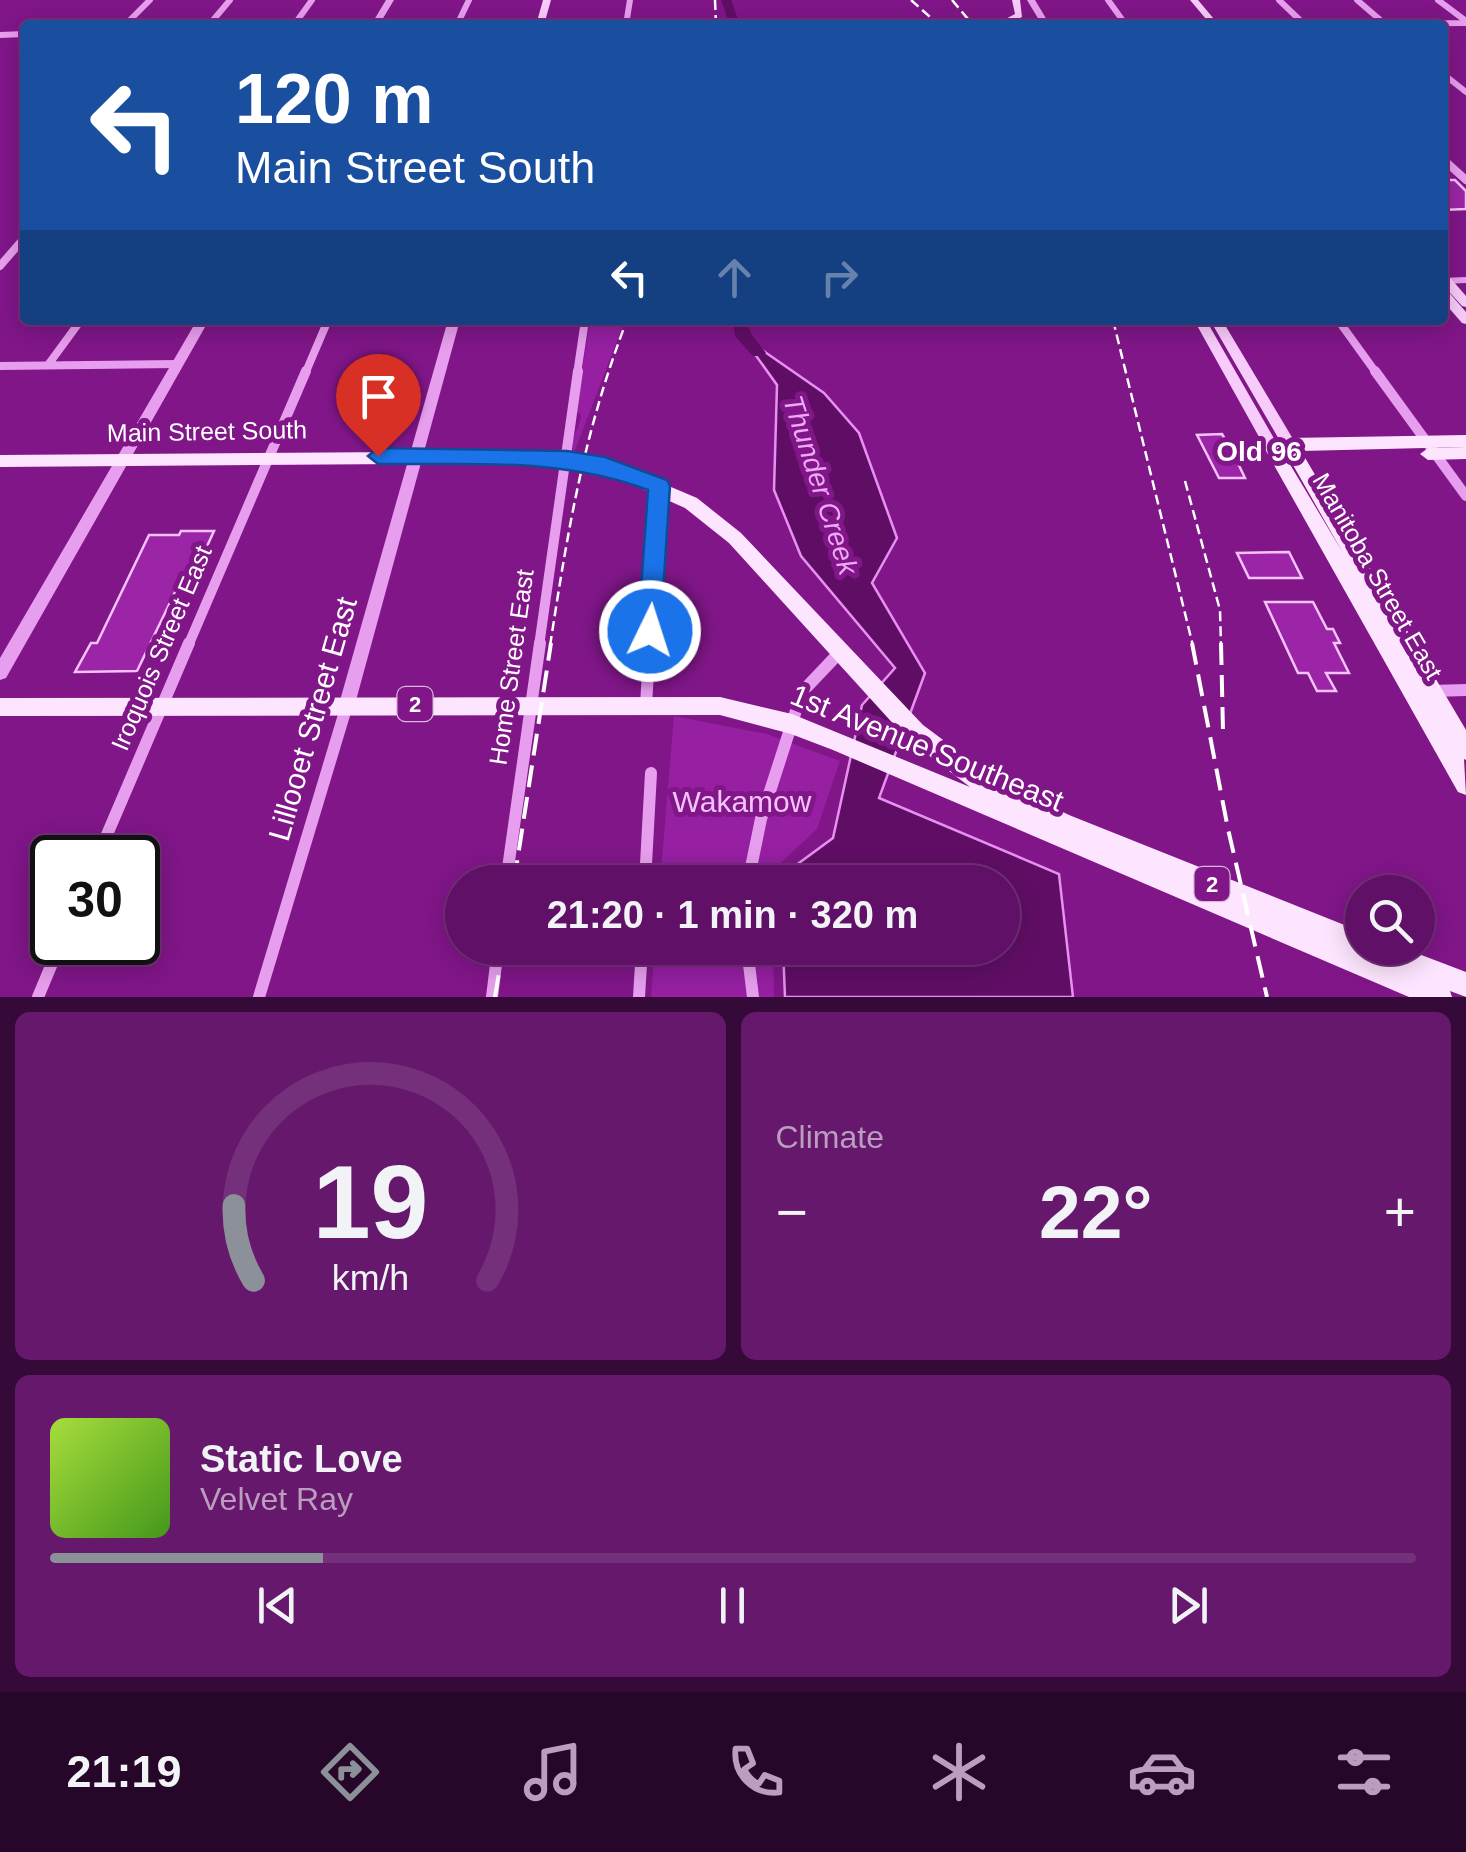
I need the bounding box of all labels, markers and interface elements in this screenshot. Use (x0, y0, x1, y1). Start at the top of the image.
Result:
icon: left (70, 60, 200, 190)
text: 120 m (235, 60, 433, 138)
text: Main Street South (235, 142, 595, 193)
icon: left (602, 250, 657, 305)
icon: ahead (707, 250, 762, 305)
icon: right (812, 250, 867, 305)
pin (336, 354, 421, 457)
icon: arrive (351, 369, 406, 424)
water label: Thunder Creek (777, 392, 865, 581)
street label: Main Street South (107, 415, 307, 447)
district label: Old 96 (1216, 436, 1302, 467)
street label: Manitoba Street East (1308, 468, 1449, 684)
street label: Iroquois Street East (105, 541, 217, 755)
street label: Home Street East (483, 567, 539, 767)
position arrow (598, 579, 702, 683)
street label: Lillooet Street East (262, 593, 363, 844)
street label: 1st Avenue Southeast (786, 678, 1069, 818)
road number: 2 (398, 687, 432, 721)
park label: Wakamow (673, 785, 812, 818)
speed limit sign: 30 (30, 835, 160, 965)
road number: 2 (1194, 867, 1230, 901)
map controls (1345, 875, 1435, 965)
button: search (1345, 875, 1435, 965)
text: 21:20 · 1 min · 320 m (547, 894, 918, 936)
text: Climate (776, 1119, 884, 1155)
text: 19 (312, 1144, 428, 1260)
text: 22° (1039, 1170, 1152, 1254)
text: − (776, 1181, 808, 1243)
text: + (1384, 1181, 1416, 1243)
text: km/h (332, 1258, 409, 1298)
text: Static Love (200, 1438, 403, 1480)
text: Velvet Ray (200, 1481, 353, 1517)
icon: previous (250, 1578, 305, 1633)
icon: pause (705, 1578, 760, 1633)
icon: next (1161, 1578, 1216, 1633)
icon: directions (315, 1737, 385, 1807)
icon: music (518, 1737, 588, 1807)
icon: phone (721, 1737, 791, 1807)
icon: climate (924, 1737, 994, 1807)
icon: car (1127, 1737, 1197, 1807)
icon: filters (1329, 1737, 1399, 1807)
text: 21:19 (66, 1746, 182, 1797)

